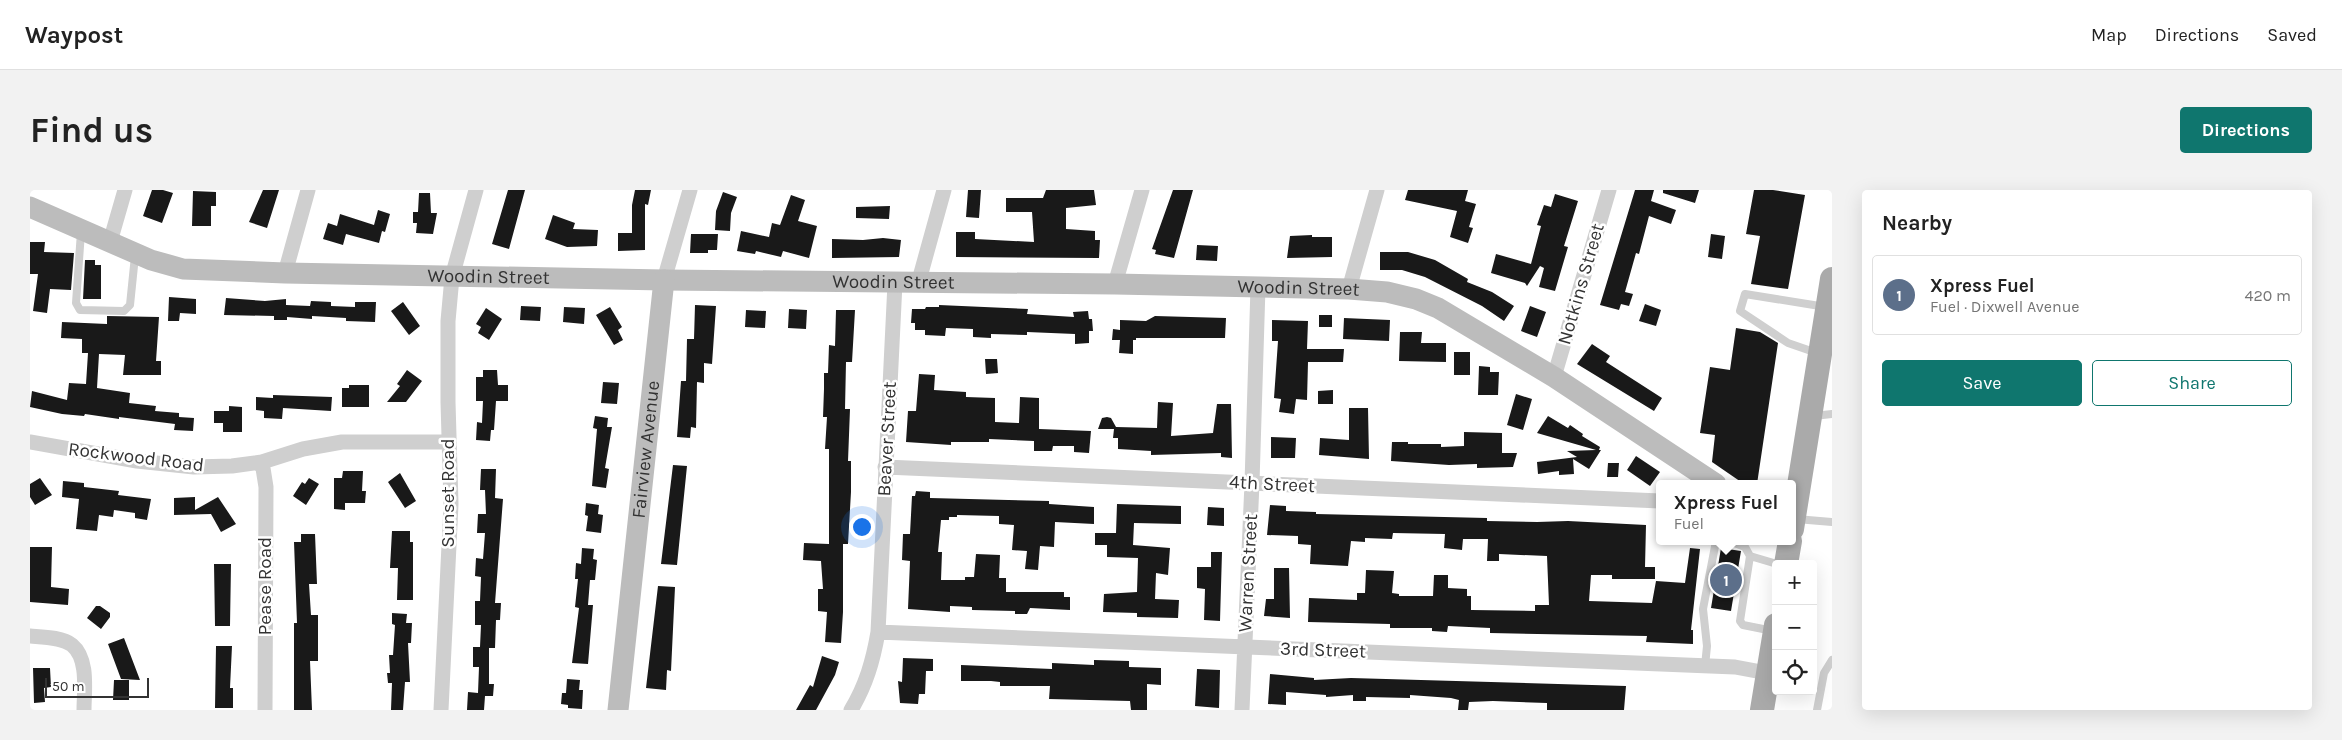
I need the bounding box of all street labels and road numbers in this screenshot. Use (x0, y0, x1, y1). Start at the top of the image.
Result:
street label: Notkins Street (1553, 221, 1609, 347)
street label: Woodin Street (427, 265, 550, 289)
street label: Woodin Street (832, 270, 955, 294)
street label: Woodin Street (1237, 276, 1360, 301)
street label: Fairview Avenue (628, 380, 664, 519)
street label: Beaver Street (873, 381, 901, 497)
street label: Rockwood Road (67, 438, 205, 476)
street label: Sunset Road (437, 438, 459, 548)
street label: 4th Street (1229, 471, 1315, 497)
street label: Warren Street (1234, 513, 1262, 633)
street label: Pease Road (254, 537, 276, 635)
street label: 3rd Street (1280, 638, 1366, 662)

